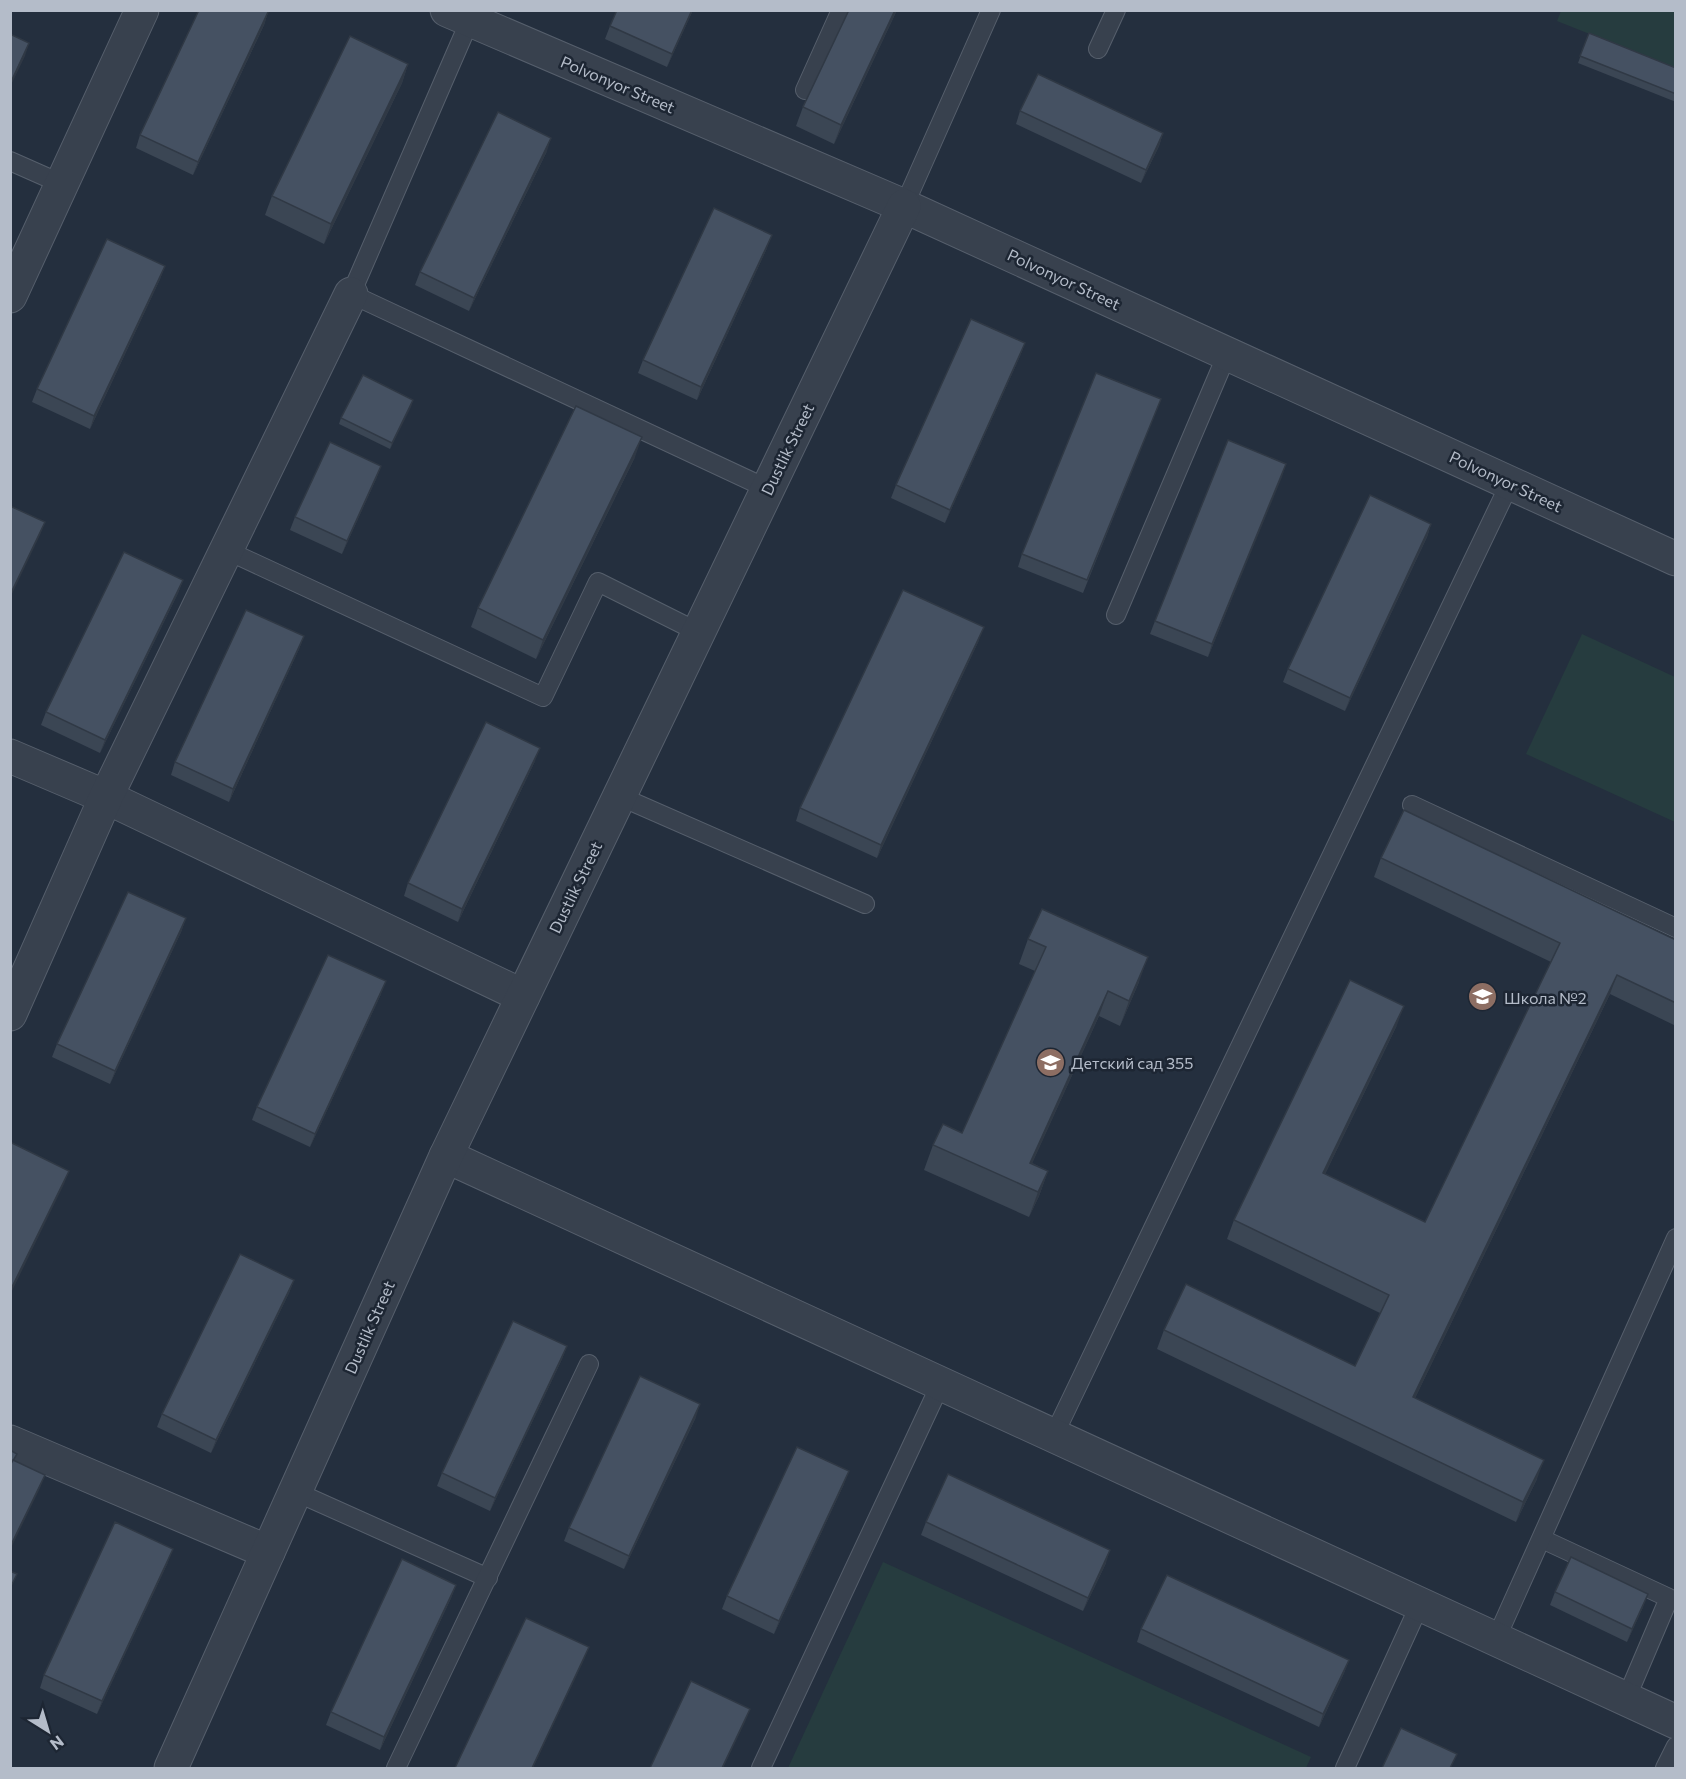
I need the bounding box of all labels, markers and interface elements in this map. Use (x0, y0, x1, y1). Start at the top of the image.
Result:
street label: Polvonyor Street (558, 51, 678, 117)
street label: Polvonyor Street (1005, 245, 1124, 314)
street label: Dustlik Street (757, 400, 818, 498)
street label: Polvonyor Street (1447, 447, 1566, 516)
street label: Dustlik Street (545, 838, 606, 936)
school or university icon: Школа №2 (1467, 981, 1499, 1013)
place label: Школа №2 (1504, 988, 1587, 1007)
school or university icon: Детский сад 355 (1034, 1046, 1066, 1078)
place label: Детский сад 355 (1071, 1053, 1193, 1072)
street label: Dustlik Street (340, 1277, 398, 1376)
north arrow (18, 1701, 78, 1761)
text: N (47, 1732, 68, 1755)

